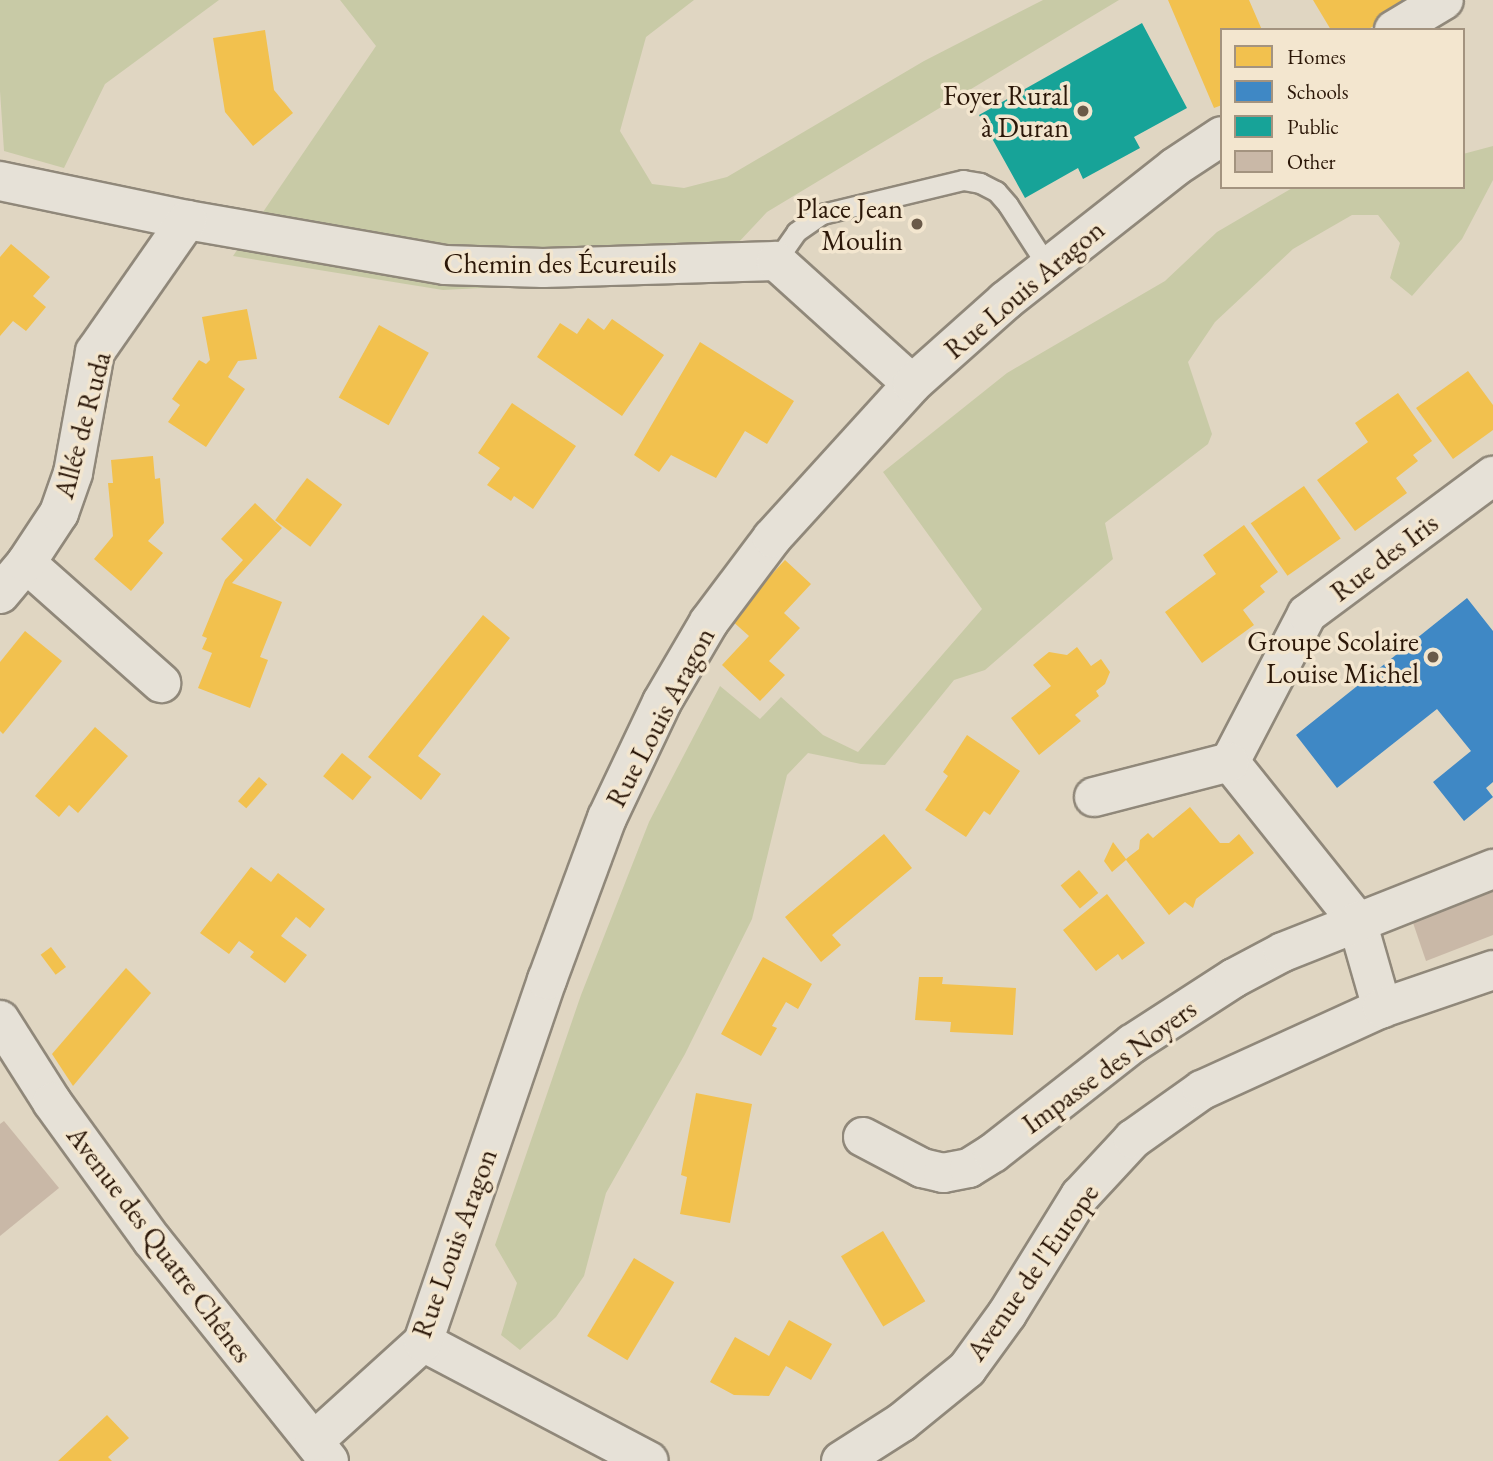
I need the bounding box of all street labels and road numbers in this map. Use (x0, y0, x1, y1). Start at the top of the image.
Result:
street label: Rue Louis Aragon (937, 212, 1111, 366)
street label: Chemin des Écureuils (444, 246, 676, 280)
street label: Allée de Ruda (46, 348, 118, 502)
street label: Rue des Iris (1324, 506, 1444, 608)
street label: Rue Louis Aragon (599, 622, 721, 812)
street label: Impasse des Noyers (1015, 992, 1203, 1140)
street label: Avenue des Quatre Chênes (60, 1119, 260, 1369)
street label: Rue Louis Aragon (404, 1144, 504, 1342)
street label: Avenue de l'Europe (959, 1177, 1105, 1367)

